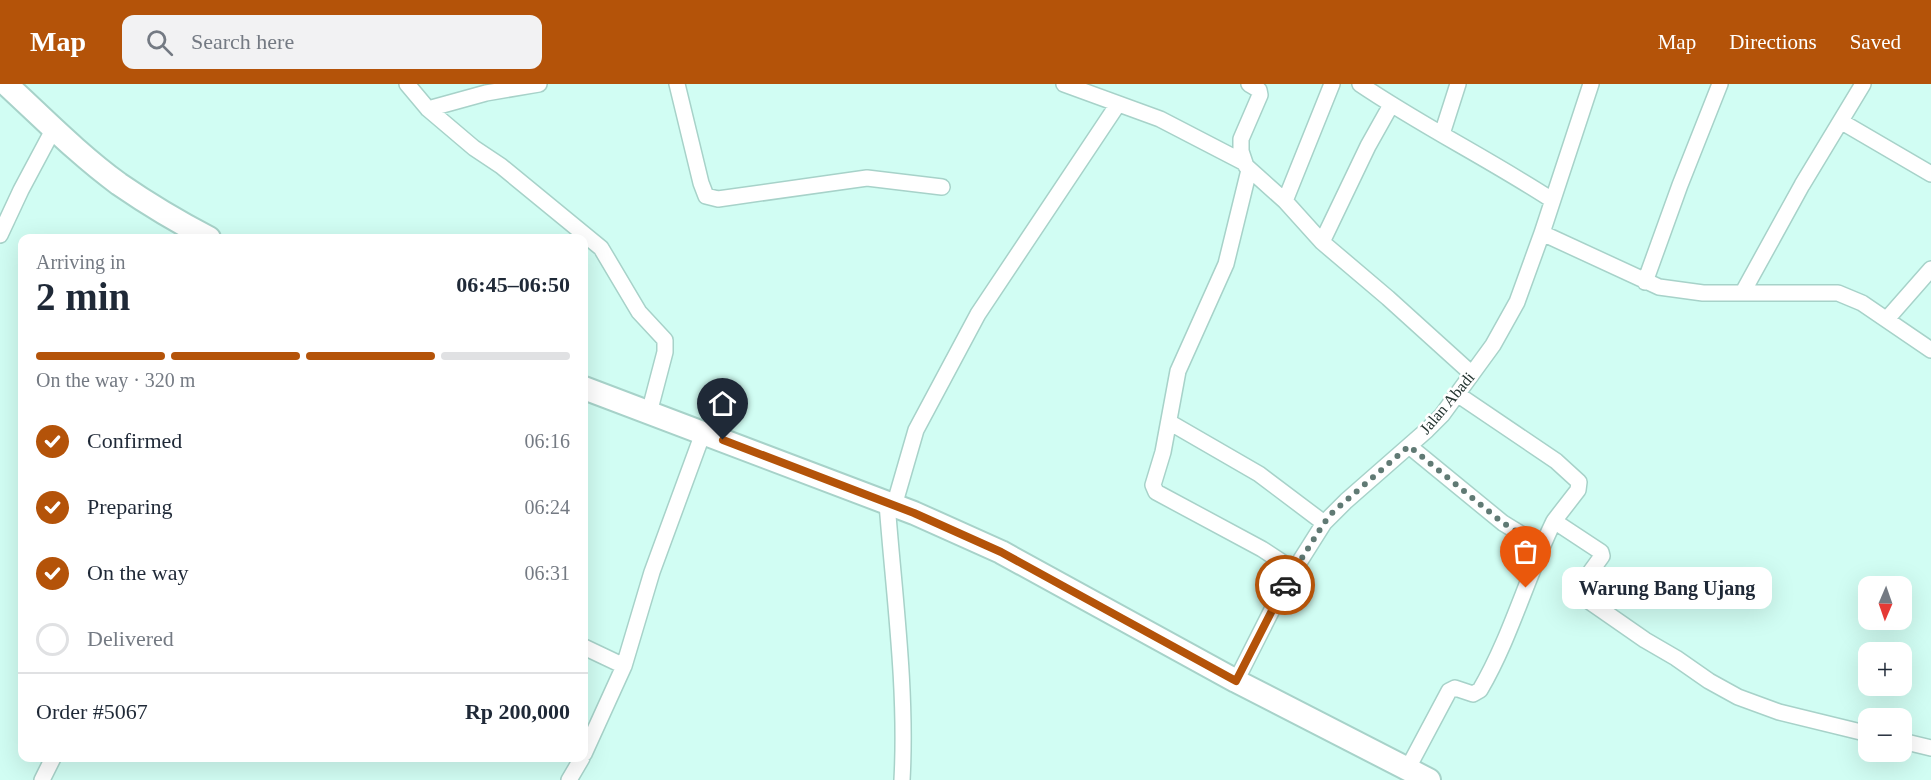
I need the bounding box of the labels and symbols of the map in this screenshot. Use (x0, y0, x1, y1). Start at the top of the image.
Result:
street label: Jalan Abadi (1416, 368, 1478, 437)
pin (697, 378, 748, 440)
pin (1500, 526, 1551, 588)
courier (1255, 555, 1315, 615)
callout: Warung Bang Ujang (1562, 567, 1772, 609)
north arrow (1858, 576, 1912, 630)

